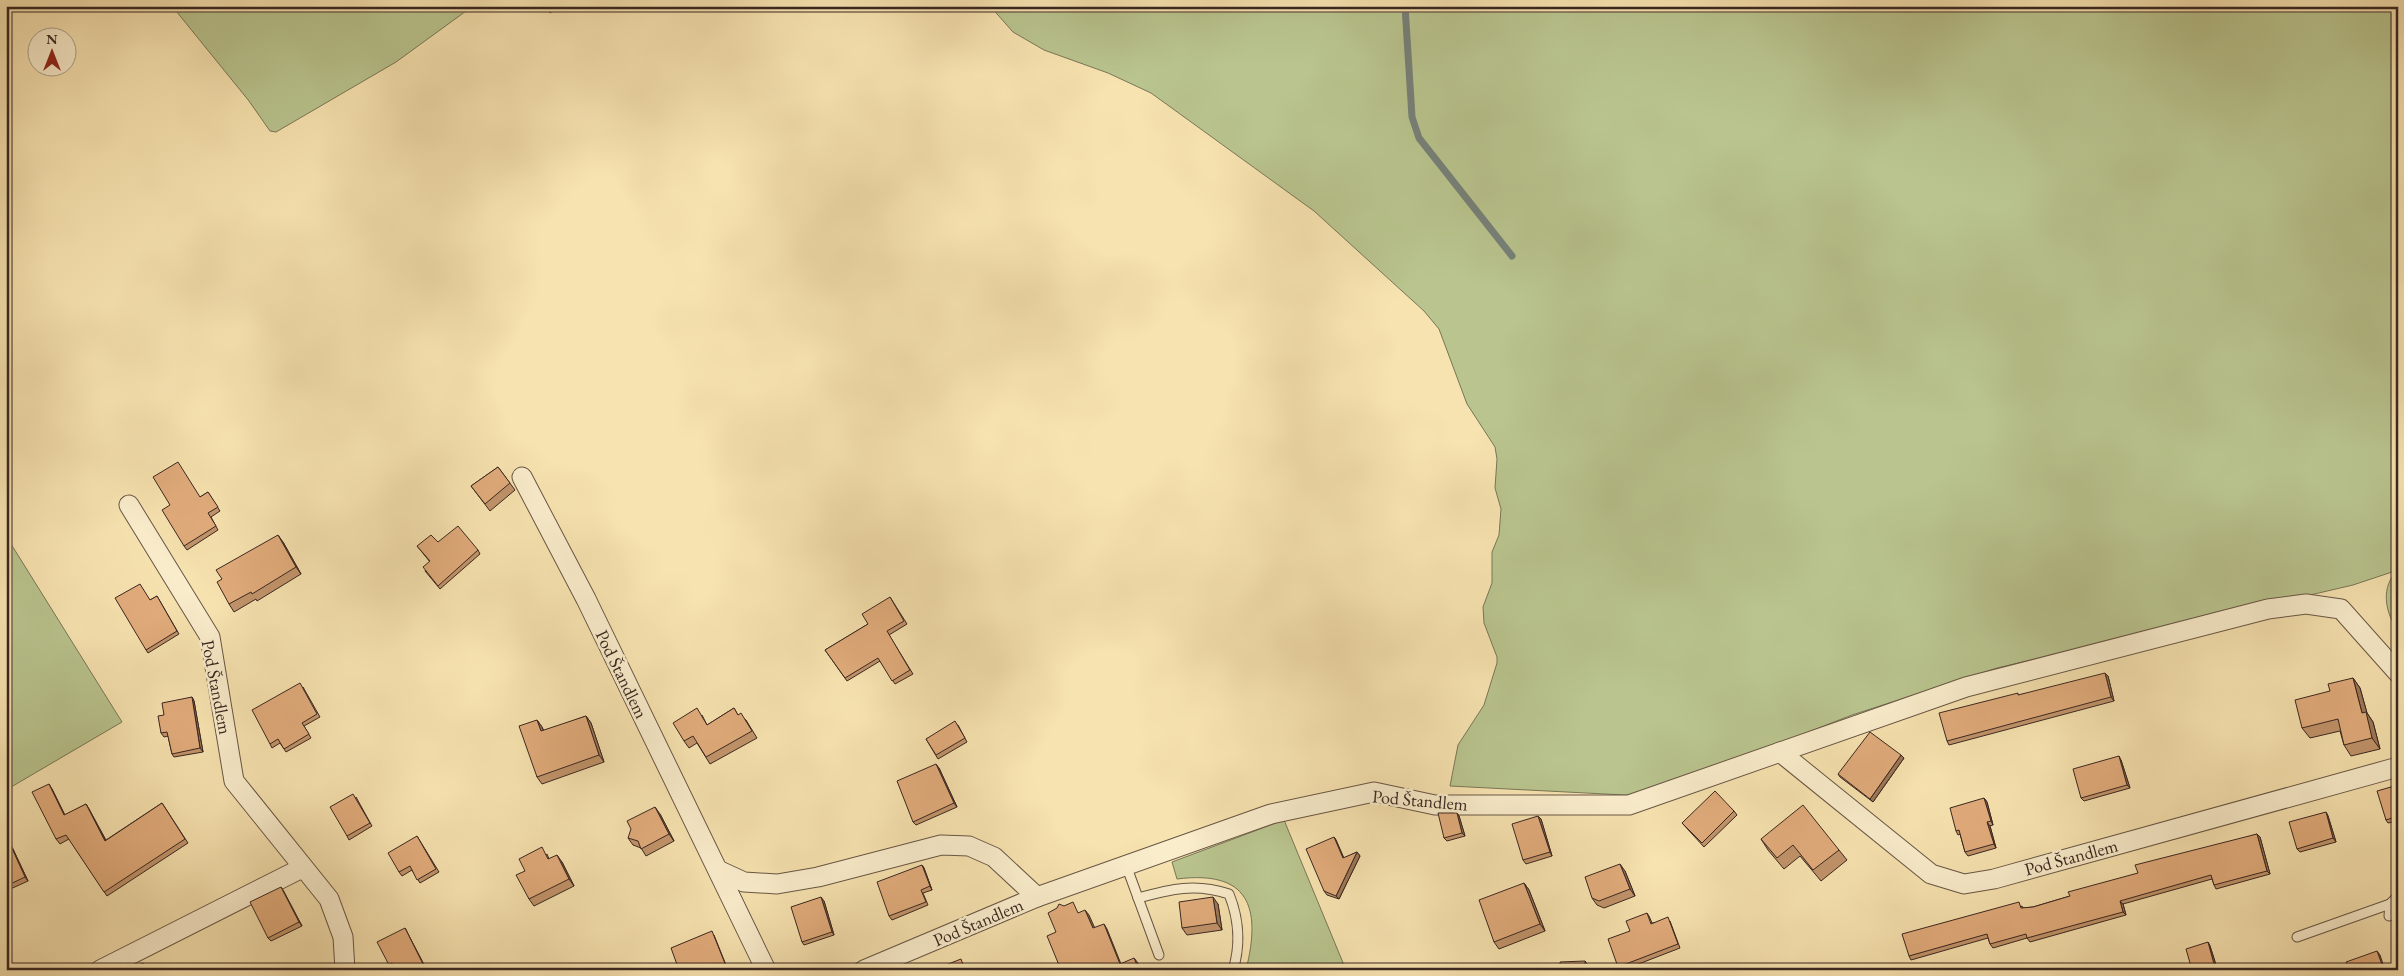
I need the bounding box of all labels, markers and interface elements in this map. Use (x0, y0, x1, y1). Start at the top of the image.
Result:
north arrow (28, 28, 78, 78)
text: N (46, 30, 58, 48)
street label: Pod Štandlem (591, 626, 653, 722)
street label: Pod Štandlem (197, 638, 237, 736)
street label: Pod Štandlem (1371, 784, 1469, 816)
street label: Pod Štandlem (2022, 833, 2120, 881)
street label: Pod Štandlem (929, 893, 1027, 951)

